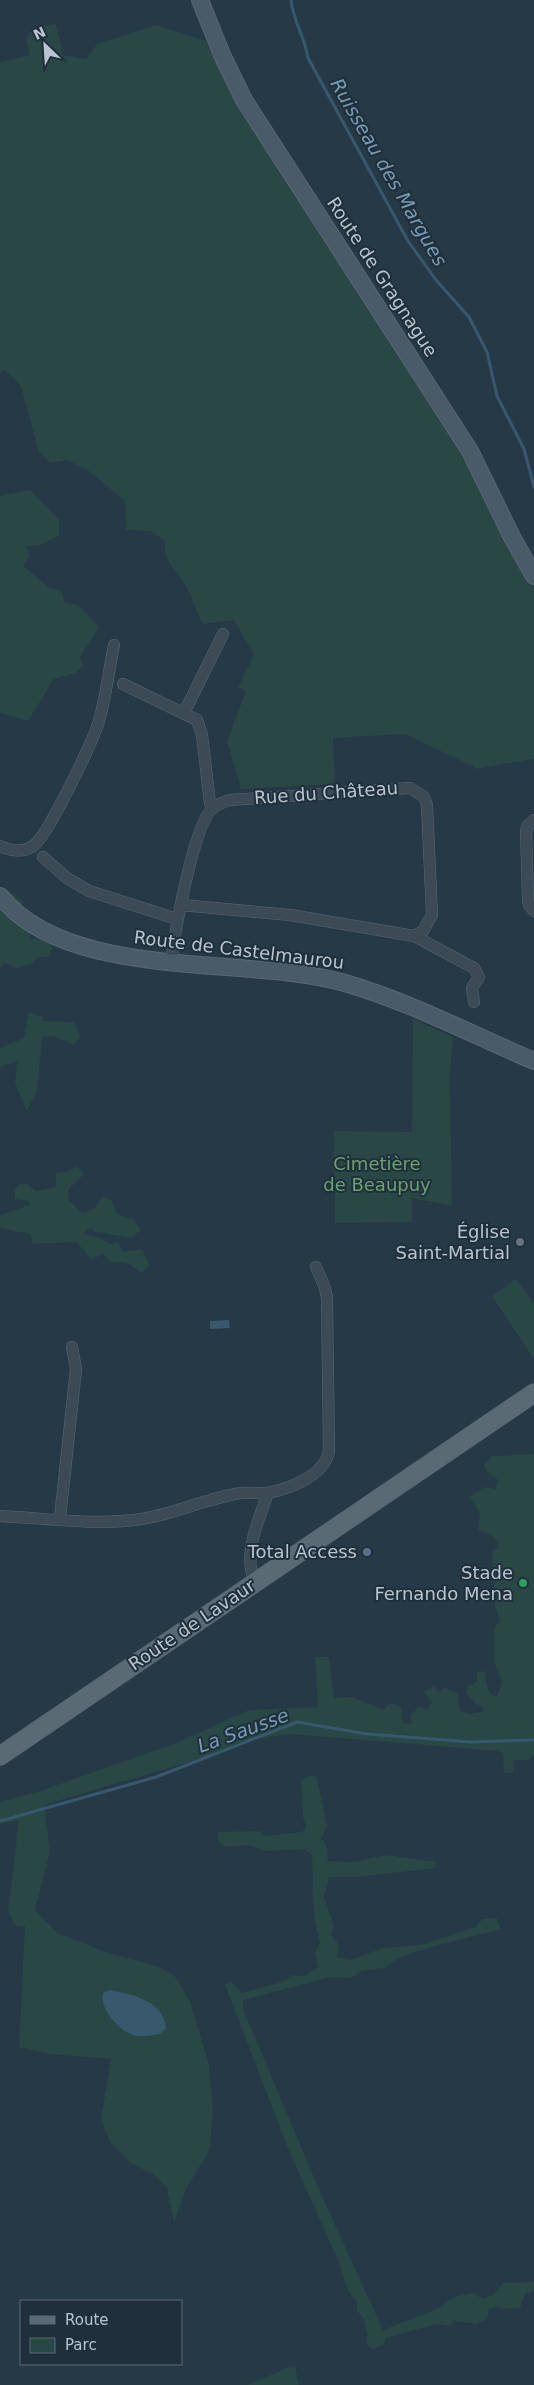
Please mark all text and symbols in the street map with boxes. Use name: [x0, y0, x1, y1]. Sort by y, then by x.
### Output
north arrow: [20, 20, 70, 70]
text: N: [31, 23, 48, 43]
water label: Ruisseau des Margues: [326, 74, 452, 270]
street label: Route de Gragnague: [323, 193, 442, 361]
street label: Rue du Château: [253, 777, 399, 808]
street label: Route de Castelmaurou: [133, 926, 345, 973]
park label: Cimetière de Beaupuy: [323, 1153, 431, 1195]
place label: Église Saint-Martial: [396, 1221, 510, 1263]
marker: Église Saint-Martial: [514, 1236, 526, 1248]
place label: Total Access: [247, 1541, 357, 1562]
marker: Total Access: [361, 1546, 373, 1558]
place label: Stade Fernando Mena: [374, 1562, 513, 1604]
street label: Route de Lavaur: [125, 1574, 259, 1675]
marker: Stade Fernando Mena: [517, 1577, 529, 1589]
water label: La Sausse: [194, 1703, 292, 1757]
legend: [20, 2300, 182, 2365]
text: Route: [65, 2311, 109, 2329]
text: Parc: [65, 2336, 97, 2354]

